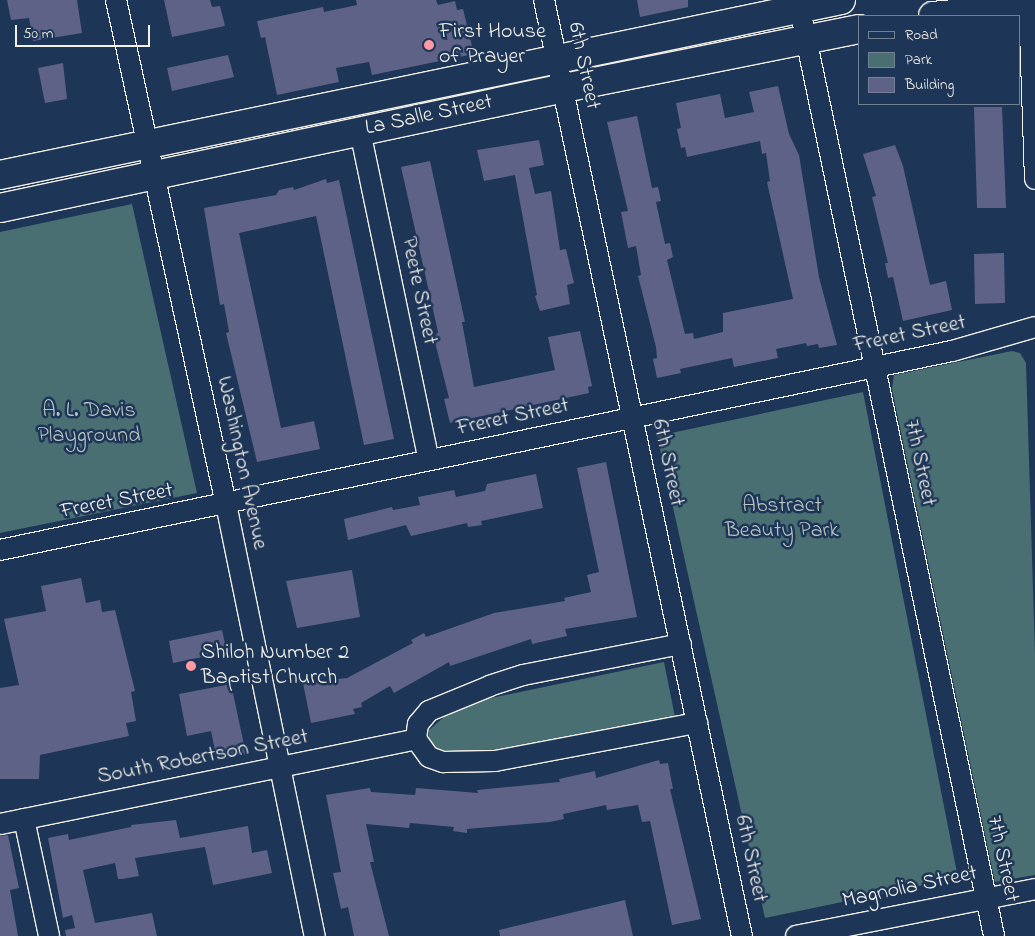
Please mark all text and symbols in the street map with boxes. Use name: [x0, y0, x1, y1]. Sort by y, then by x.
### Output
scale bar: [18, 15, 152, 47]
legend: [858, 15, 1020, 105]
place label: First House of Prayer: [439, 19, 546, 70]
street label: 6th Street: [561, 20, 605, 112]
text: 50 m: [23, 23, 53, 45]
text: Road: [905, 24, 938, 46]
marker: First House of Prayer: [423, 39, 435, 51]
text: Park: [905, 49, 932, 71]
text: Building: [905, 74, 954, 96]
street label: La Salle Street: [363, 90, 495, 142]
street label: Peete Street: [394, 235, 442, 347]
street label: Freret Street: [851, 310, 969, 360]
street label: Washington Avenue: [210, 374, 272, 552]
street label: Freret Street: [454, 393, 572, 443]
park label: A. L. Davis Playground: [37, 398, 141, 450]
street label: 6th Street: [645, 417, 689, 509]
street label: 7th Street: [897, 417, 941, 509]
street label: Freret Street: [58, 478, 176, 526]
park label: Abstract Beauty Park: [725, 493, 839, 544]
place label: Shiloh Number 2 Baptist Church: [201, 640, 349, 691]
marker: Shiloh Number 2 Baptist Church: [185, 660, 197, 672]
street label: South Robertson Street: [95, 725, 311, 791]
street label: 6th Street: [728, 813, 772, 905]
street label: 7th Street: [980, 813, 1024, 905]
street label: Magnolia Street: [840, 861, 980, 915]

